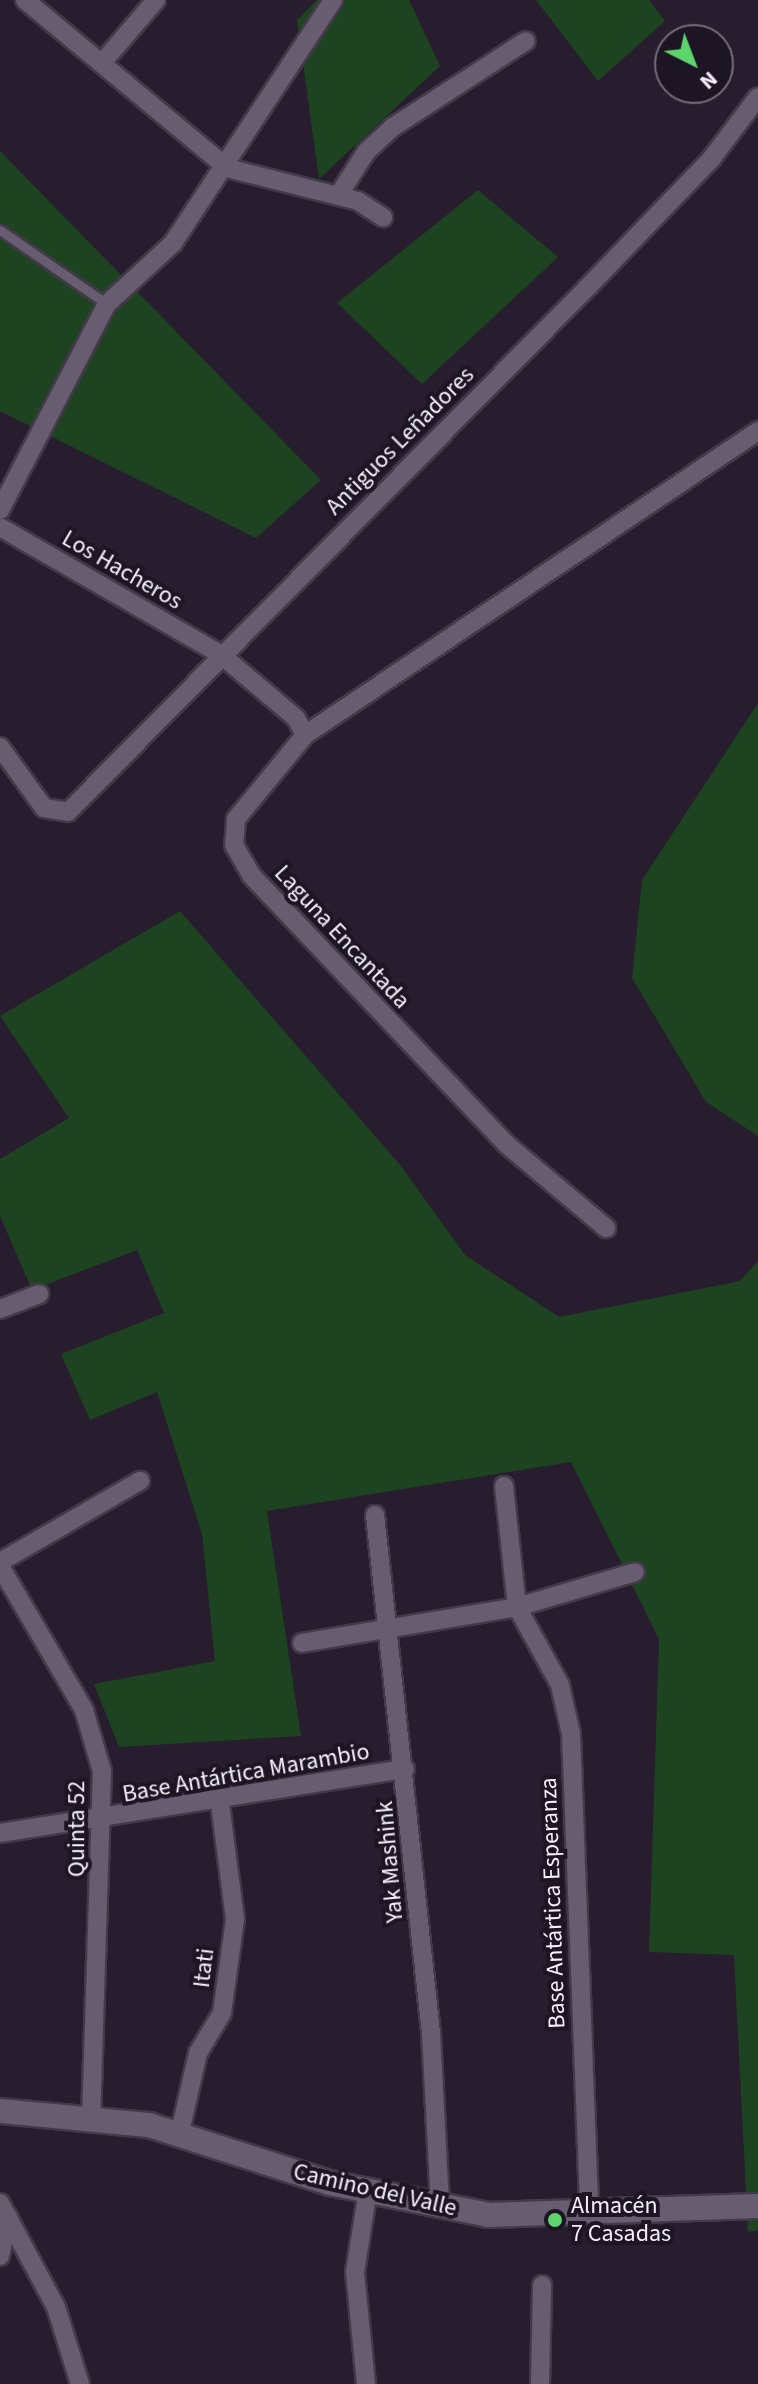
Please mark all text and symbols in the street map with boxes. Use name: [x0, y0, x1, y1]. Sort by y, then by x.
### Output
north arrow: [654, 24, 734, 104]
text: N: [693, 64, 725, 97]
street label: Antiguos Leñadores: [320, 361, 480, 521]
street label: Los Hacheros: [57, 524, 187, 616]
street label: Laguna Encantada: [268, 859, 416, 1015]
street label: Base Antártica Marambio: [120, 1737, 372, 1809]
street label: Base Antártica Esperanza: [534, 1777, 572, 2029]
street label: Quinta 52: [63, 1781, 91, 1877]
street label: Yak Mashink: [370, 1800, 410, 1924]
street label: Itati: [187, 1947, 221, 1989]
street label: Camino del Valle: [291, 2157, 459, 2223]
place label: Almacén 7 Casadas: [571, 2192, 671, 2248]
marker: Almacén 7 Casadas: [546, 2211, 564, 2229]

